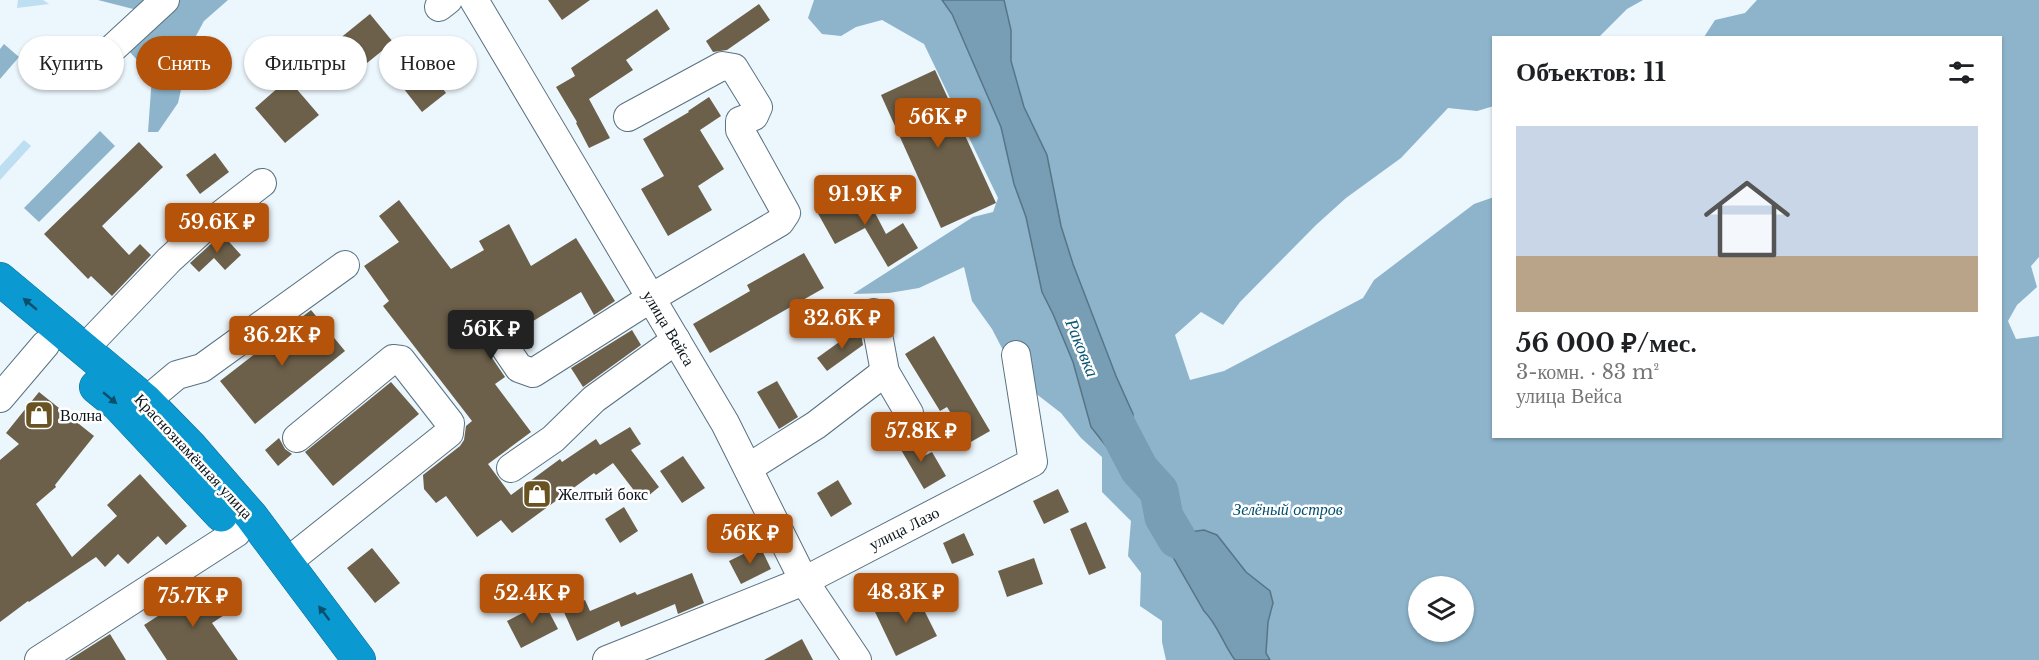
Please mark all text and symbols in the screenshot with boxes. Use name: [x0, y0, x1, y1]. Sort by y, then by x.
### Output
chip: Купить: [18, 36, 124, 90]
chip: Снять: [136, 36, 232, 90]
chip: Фильтры: [244, 36, 367, 90]
chip: Новое: [379, 36, 477, 90]
text: Объектов: 11: [1516, 56, 1666, 88]
icon: filters: [1945, 56, 1978, 89]
pin: 56K ₽: [896, 98, 980, 149]
text: 56K ₽: [909, 105, 967, 129]
icon: home: [1693, 165, 1801, 273]
pin: 91.9K ₽: [810, 175, 920, 226]
text: 91.9K ₽: [828, 182, 902, 206]
pin: 59.6K ₽: [162, 203, 272, 254]
text: 59.6K ₽: [179, 210, 255, 234]
street label: улица Вейса: [639, 286, 699, 370]
one-way arrow: [22, 298, 37, 310]
pin: 32.6K ₽: [787, 299, 897, 350]
text: 32.6K ₽: [803, 306, 881, 330]
pin: 56K ₽: [449, 310, 533, 361]
water label: Раковка: [1060, 315, 1104, 380]
pin: 36.2K ₽: [227, 316, 337, 367]
text: 56K ₽: [462, 317, 520, 341]
text: 36.2K ₽: [243, 323, 321, 347]
text: 56 000 ₽/мес.: [1516, 327, 1697, 359]
text: 3-комн. · 83 m²: [1516, 360, 1659, 384]
text: улица Вейса: [1516, 384, 1622, 408]
street label: Краснознамённая улица: [131, 389, 257, 523]
one-way arrow: [102, 391, 117, 404]
shop icon: Волна: [23, 399, 55, 431]
place label: Волна: [60, 405, 102, 425]
pin: 57.8K ₽: [866, 412, 976, 463]
text: 57.8K ₽: [885, 419, 957, 443]
shop icon: Желтый бокс: [521, 478, 553, 510]
place label: Желтый бокс: [558, 484, 648, 504]
park label: Зелёный остров: [1233, 499, 1343, 519]
street label: улица Лазо: [865, 502, 943, 554]
pin: 56K ₽: [708, 514, 792, 565]
text: 56K ₽: [721, 521, 779, 545]
pin: 48.3K ₽: [851, 573, 961, 624]
pin: 52.4K ₽: [477, 574, 587, 625]
map controls: [1408, 576, 1474, 642]
button: layers: [1408, 576, 1474, 642]
pin: 75.7K ₽: [138, 577, 248, 628]
text: 48.3K ₽: [868, 580, 944, 604]
text: 52.4K ₽: [494, 581, 570, 605]
text: 75.7K ₽: [158, 584, 228, 608]
one-way arrow: [319, 606, 331, 621]

